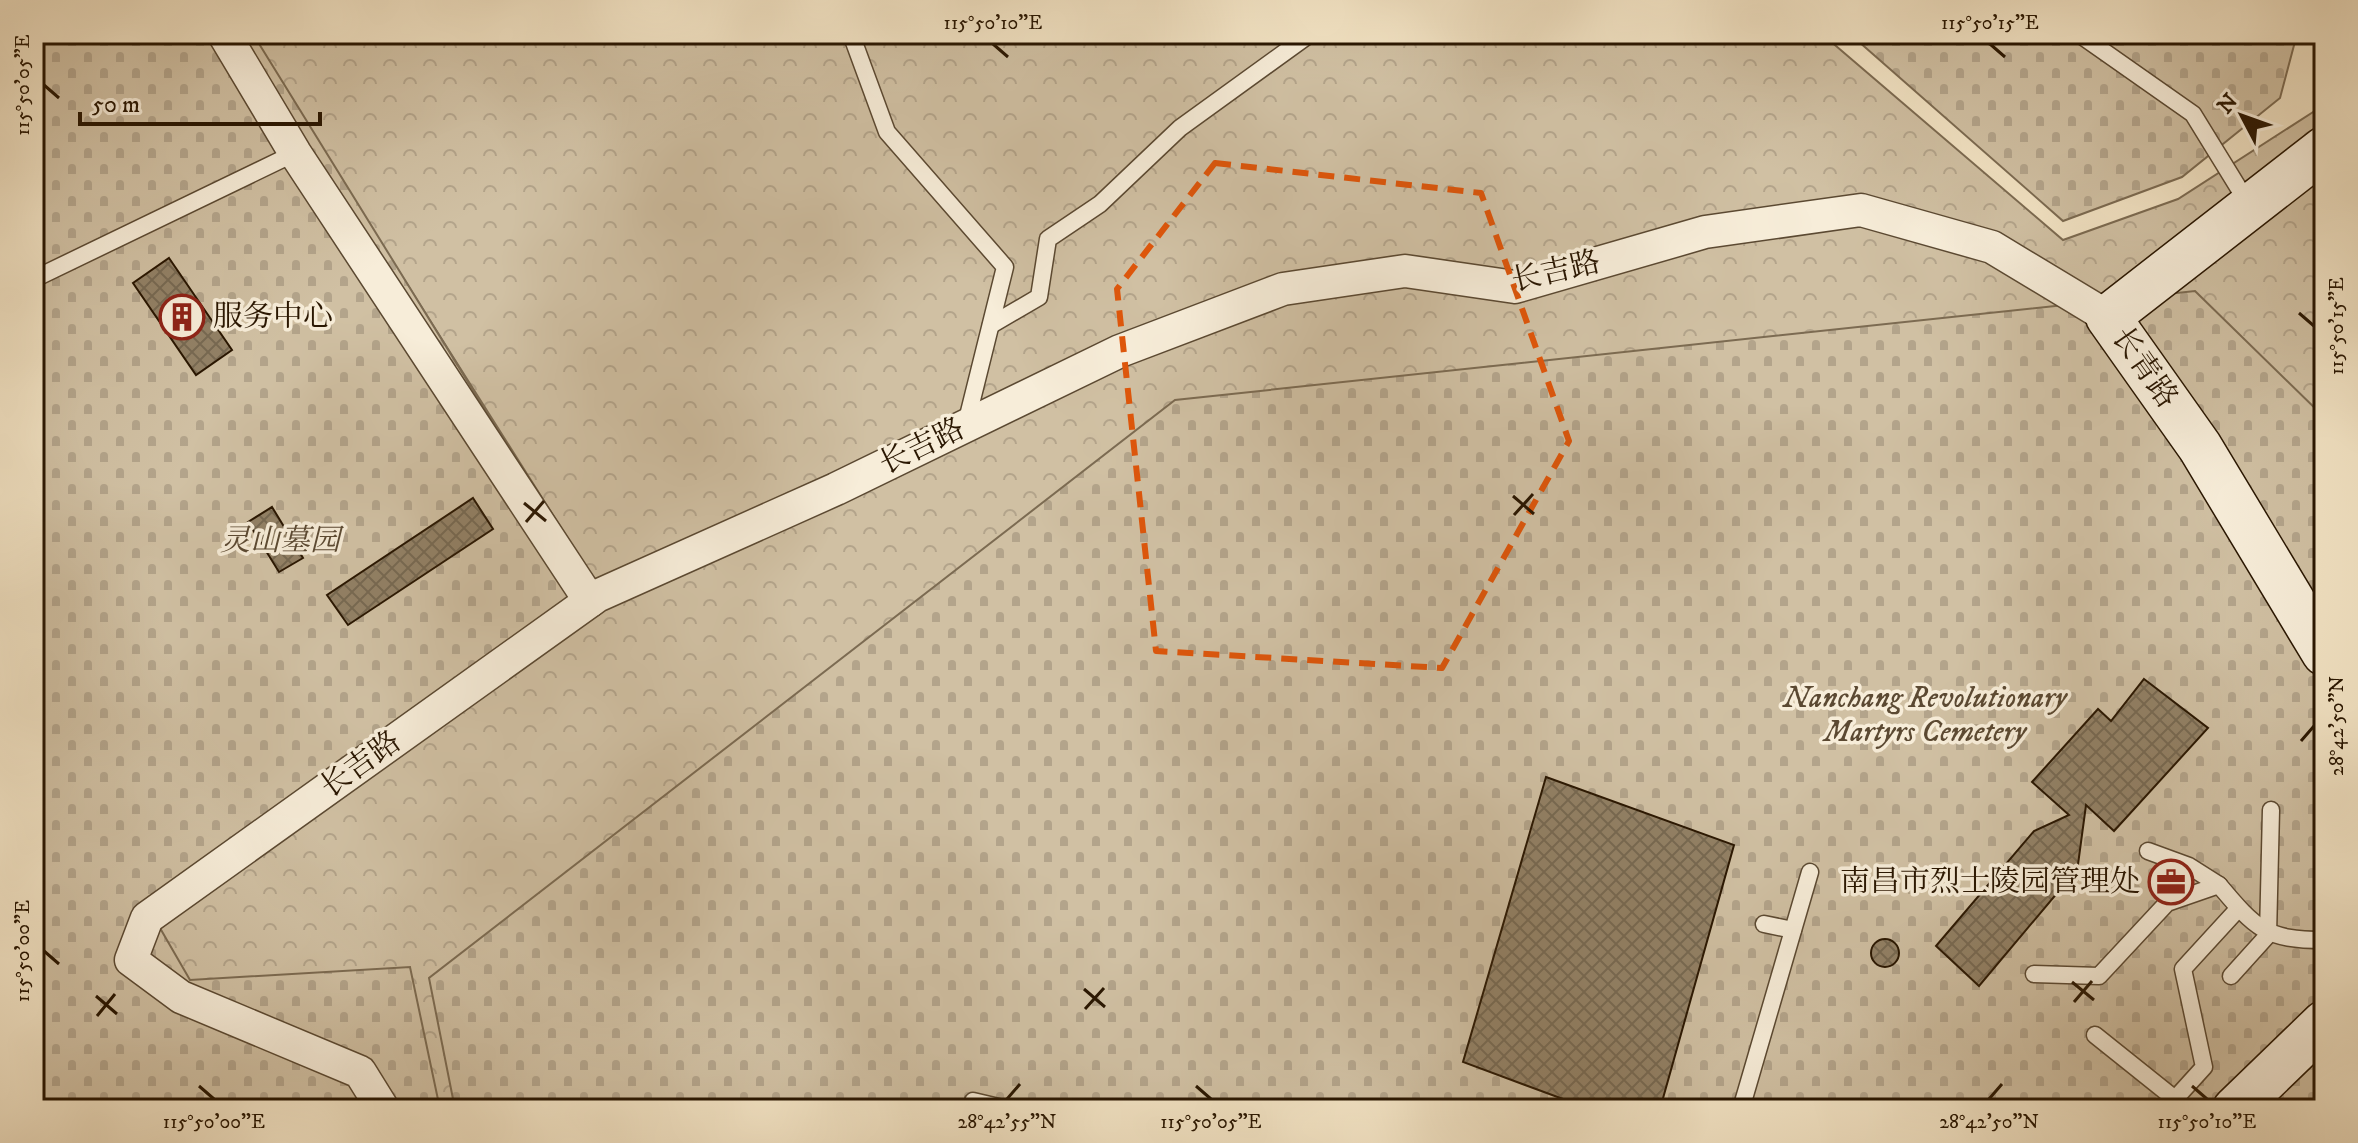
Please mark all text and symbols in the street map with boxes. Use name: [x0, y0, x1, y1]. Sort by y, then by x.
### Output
text: 115°50'10"E: [944, 11, 1042, 36]
text: 115°50'15"E: [1941, 11, 2039, 36]
text: 115°50'05"E: [11, 34, 36, 136]
scale bar: [80, 76, 320, 126]
north arrow: [2202, 76, 2282, 156]
text: N: [2212, 88, 2244, 120]
text: 50 m: [92, 90, 140, 120]
street label: 长吉路: [1508, 244, 1604, 300]
text: 115°50'15"E: [2325, 277, 2350, 375]
building icon: 服务中心: [158, 293, 206, 341]
place label: 服务中心: [213, 299, 333, 336]
street label: 长青路: [2103, 321, 2185, 415]
street label: 长吉路: [873, 411, 971, 483]
park label: 灵山墓园: [220, 523, 344, 560]
text: 28°42'50"N: [2325, 676, 2350, 776]
park label: Nanchang Revolutionary Martyrs Cemetery: [1781, 680, 2069, 751]
street label: 长吉路: [314, 724, 408, 806]
office icon: 南昌市烈士陵园管理处: [2147, 858, 2195, 906]
place label: 南昌市烈士陵园管理处: [1840, 864, 2140, 901]
text: 115°50'00"E: [11, 900, 36, 1002]
text: 115°50'00"E: [163, 1110, 265, 1135]
text: 28°42'55"N: [958, 1110, 1056, 1135]
text: 115°50'05"E: [1160, 1110, 1262, 1135]
text: 28°42'50"N: [1939, 1110, 2039, 1135]
text: 115°50'10"E: [2158, 1110, 2256, 1135]

